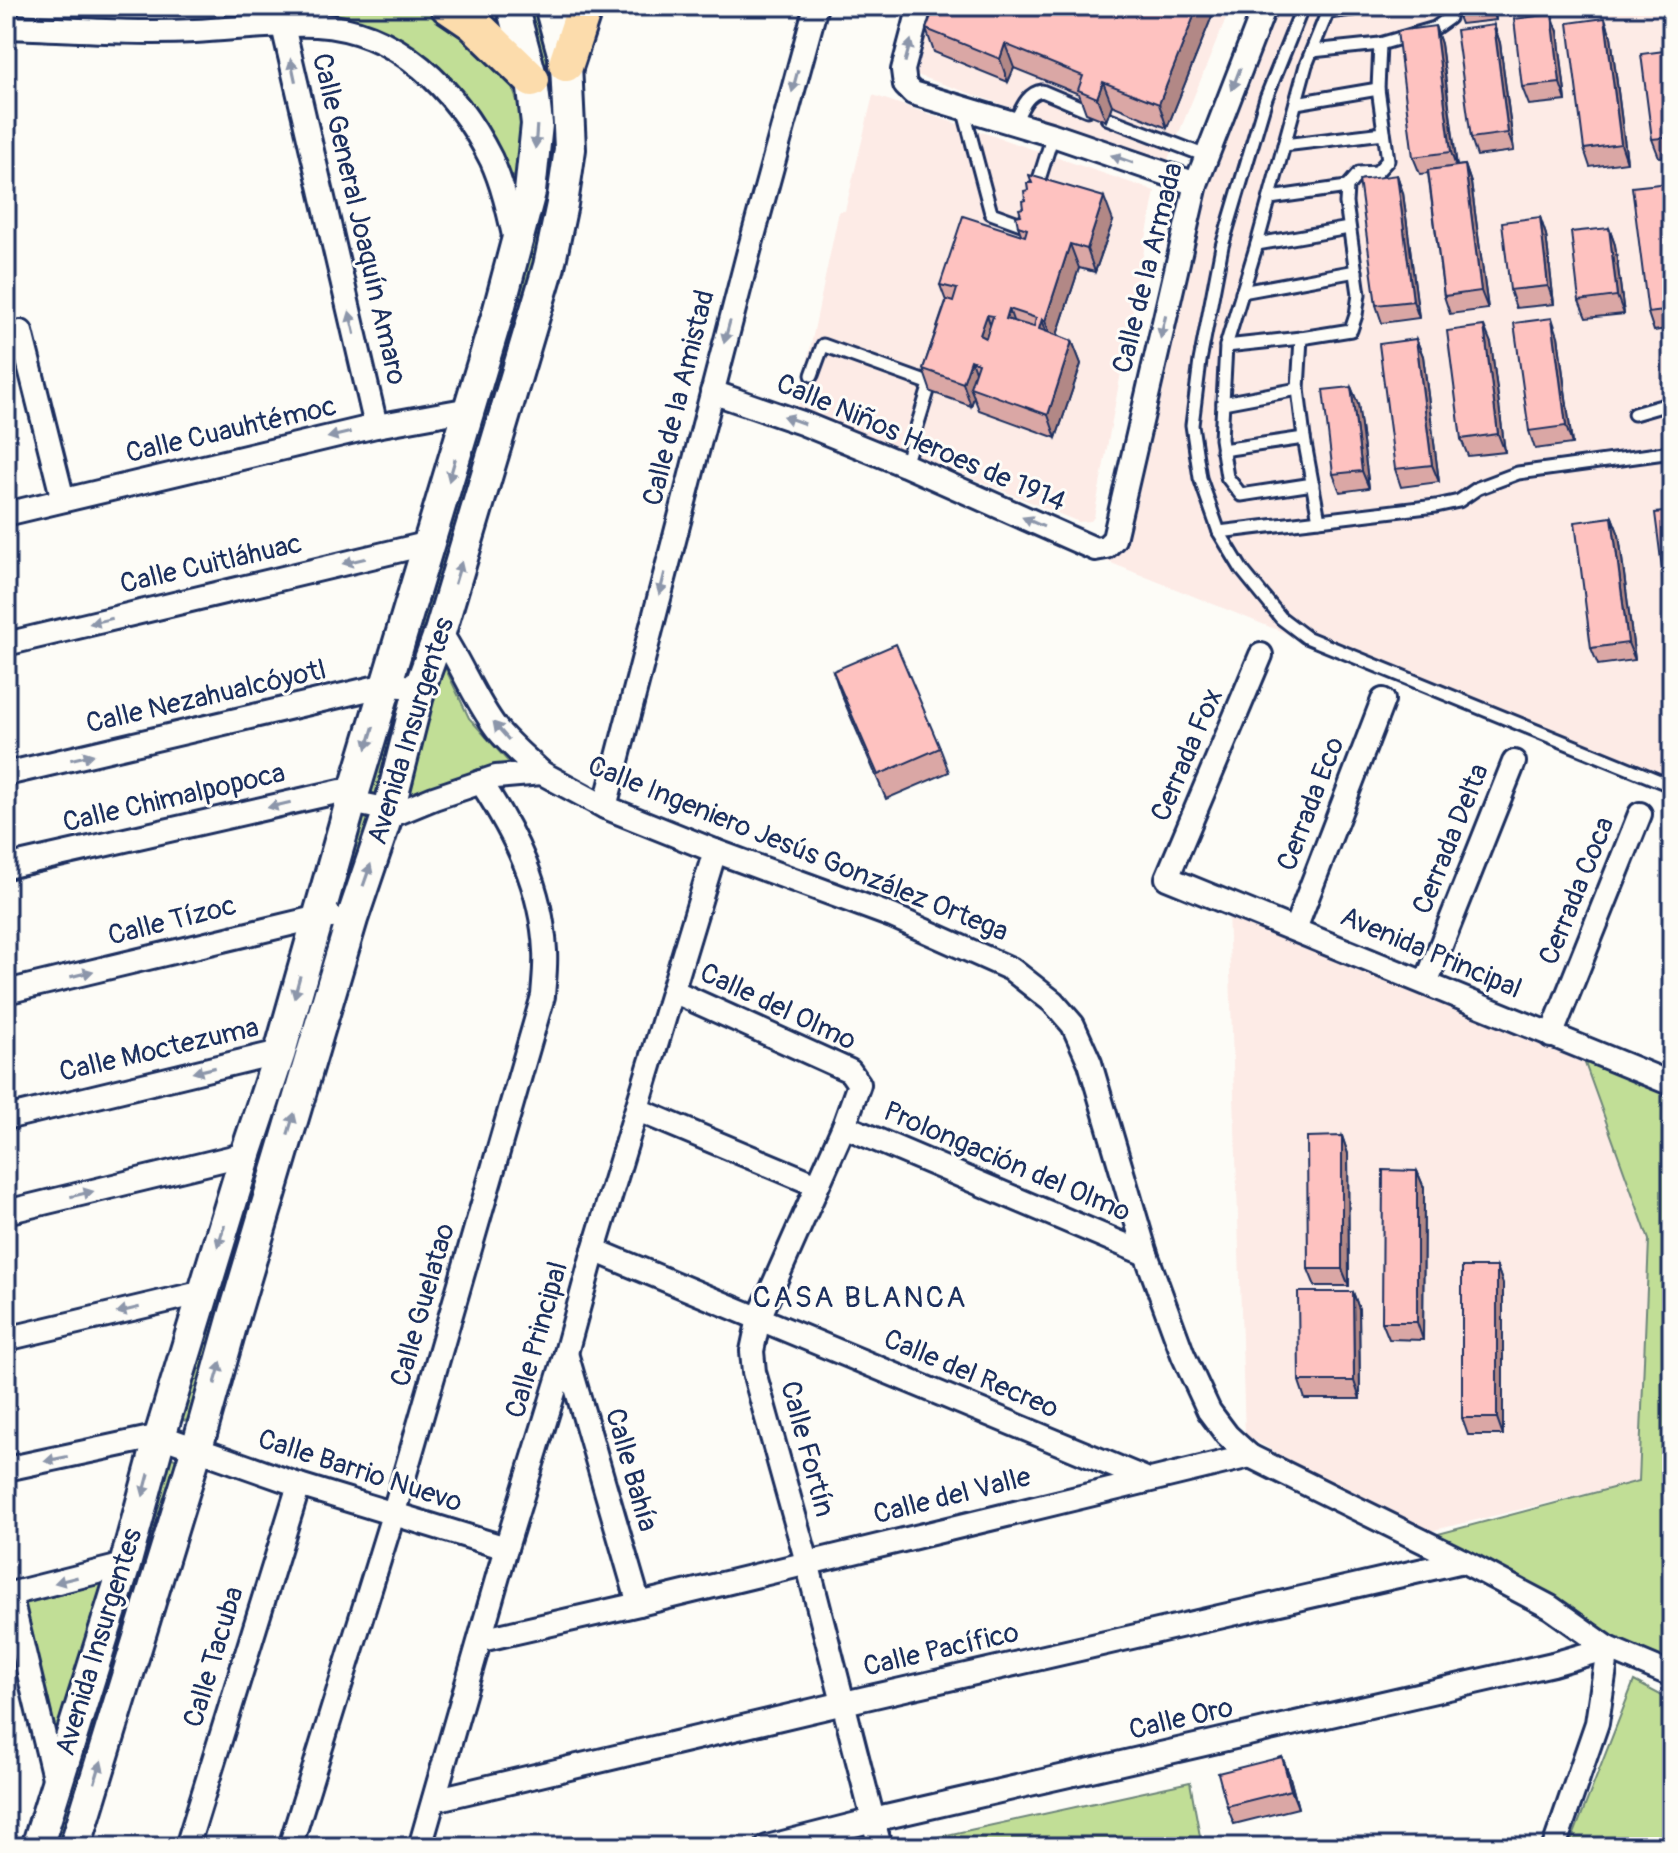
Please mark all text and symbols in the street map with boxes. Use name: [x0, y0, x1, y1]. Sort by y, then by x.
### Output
one-way arrow: [902, 38, 915, 62]
street label: Calle General Joaquín Amaro: [304, 50, 414, 388]
one-way arrow: [286, 57, 299, 82]
one-way arrow: [1230, 67, 1243, 91]
one-way arrow: [788, 70, 801, 94]
one-way arrow: [530, 125, 543, 150]
one-way arrow: [1110, 152, 1134, 164]
street label: Calle de la Armada: [1105, 159, 1191, 377]
street label: Calle de la Amistad: [635, 286, 723, 510]
one-way arrow: [345, 310, 357, 335]
one-way arrow: [1156, 315, 1169, 340]
one-way arrow: [721, 320, 733, 345]
street label: Calle Niños Heroes de 1914: [771, 366, 1071, 520]
street label: Calle Cuauhtémoc: [122, 389, 340, 471]
one-way arrow: [782, 414, 806, 426]
one-way arrow: [326, 429, 351, 442]
one-way arrow: [445, 458, 458, 482]
one-way arrow: [1022, 515, 1045, 528]
street label: Calle Cuitláhuac: [117, 526, 305, 602]
one-way arrow: [342, 555, 367, 568]
one-way arrow: [452, 560, 465, 584]
one-way arrow: [656, 572, 668, 597]
street label: Avenida Insurgentes: [360, 613, 462, 849]
one-way arrow: [89, 615, 114, 628]
street label: Calle Nezahualcóyotl: [83, 652, 329, 742]
street label: Cerrada Fox: [1143, 683, 1231, 827]
one-way arrow: [493, 721, 510, 741]
one-way arrow: [363, 726, 376, 750]
street label: Cerrada Eco: [1269, 732, 1353, 876]
street label: Calle Ingeniero Jesús González Ortega: [583, 748, 1013, 950]
one-way arrow: [70, 750, 95, 762]
street label: Calle Chimalpopoca: [59, 755, 289, 841]
street label: Cerrada Delta: [1405, 759, 1497, 919]
one-way arrow: [266, 799, 291, 812]
street label: Cerrada Coca: [1531, 812, 1623, 970]
one-way arrow: [361, 863, 374, 887]
street label: Calle Tízoc: [104, 888, 240, 954]
street label: Avenida Principal: [1335, 899, 1527, 1007]
street label: Calle del Olmo: [694, 956, 862, 1058]
one-way arrow: [69, 967, 94, 979]
one-way arrow: [291, 975, 303, 1000]
street label: Calle Moctezuma: [56, 1010, 262, 1090]
one-way arrow: [192, 1065, 217, 1077]
street label: Prolongación del Olmo: [878, 1094, 1136, 1230]
one-way arrow: [285, 1111, 298, 1135]
one-way arrow: [69, 1187, 94, 1199]
street label: Calle Guelatao: [383, 1219, 463, 1391]
one-way arrow: [215, 1224, 227, 1248]
street label: Calle Principal: [498, 1258, 576, 1422]
district label: CASA BLANCA: [752, 1279, 968, 1316]
one-way arrow: [116, 1304, 141, 1317]
street label: Calle del Recreo: [878, 1321, 1064, 1427]
one-way arrow: [212, 1360, 224, 1385]
street label: Calle Fortín: [772, 1377, 842, 1521]
street label: Calle Bahía: [597, 1404, 665, 1536]
street label: Calle Barrio Nuevo: [253, 1421, 467, 1521]
one-way arrow: [43, 1453, 68, 1466]
street label: Calle del Valle: [870, 1460, 1035, 1532]
one-way arrow: [139, 1472, 151, 1497]
street label: Avenida Insurgentes: [48, 1524, 150, 1760]
one-way arrow: [53, 1575, 78, 1587]
street label: Calle Tacuba: [176, 1582, 252, 1732]
street label: Calle Pacífico: [860, 1615, 1022, 1685]
street label: Calle Oro: [1126, 1690, 1236, 1748]
one-way arrow: [92, 1760, 105, 1784]

